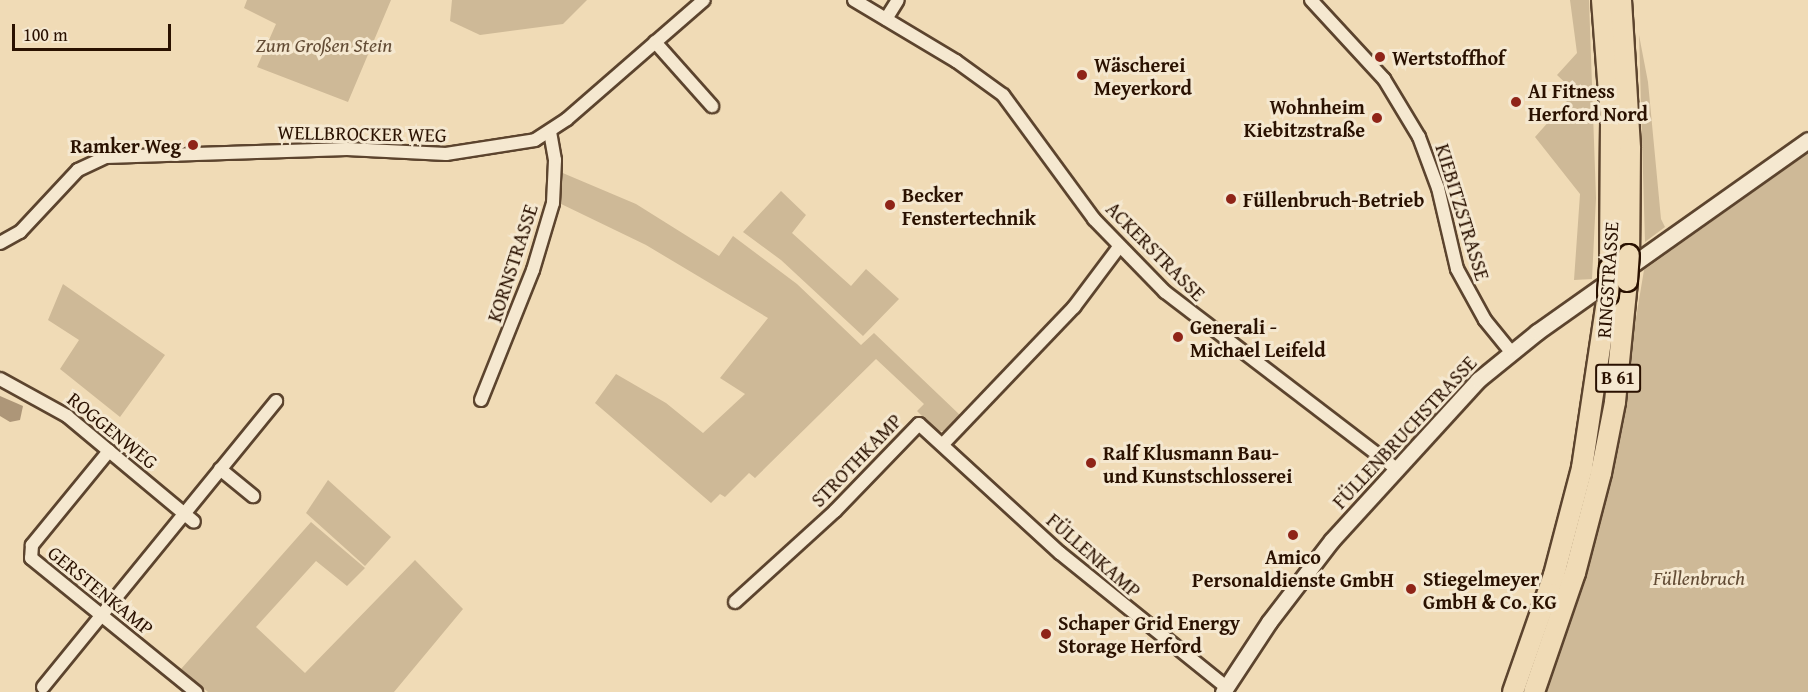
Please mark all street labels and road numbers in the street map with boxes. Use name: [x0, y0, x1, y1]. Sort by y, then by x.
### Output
street label: WELLBROCKER WEG: [277, 120, 447, 146]
street label: KIEBITZSTRASSE: [1431, 141, 1495, 283]
street label: ACKERSTRASSE: [1101, 196, 1211, 306]
street label: KORNSTRASSE: [482, 201, 542, 325]
street label: RINGSTRASSE: [1591, 221, 1623, 339]
street label: FÜLLENBRUCHSTRASSE: [1327, 351, 1481, 513]
road number: B 61: [1594, 363, 1642, 393]
street label: ROGGENWEG: [63, 386, 163, 474]
street label: STROTHKAMP: [806, 408, 906, 512]
street label: FÜLLENKAMP: [1042, 508, 1146, 602]
street label: GERSTENKAMP: [43, 540, 159, 640]

